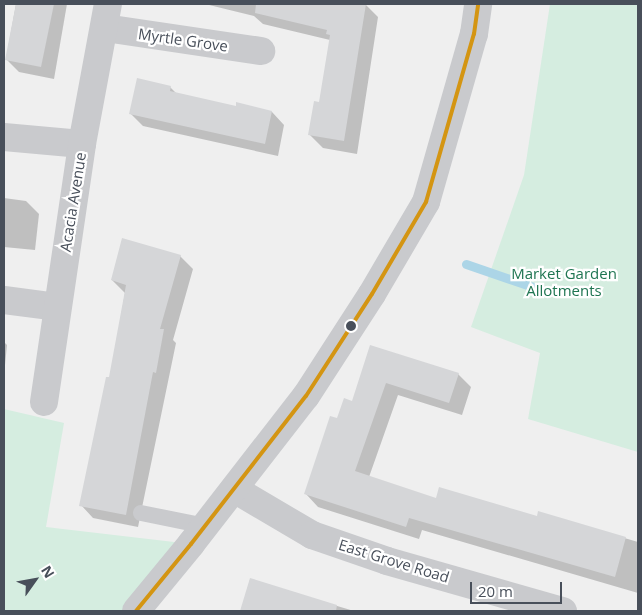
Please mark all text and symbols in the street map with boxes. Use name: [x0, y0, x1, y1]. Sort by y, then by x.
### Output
street label: Myrtle Grove: [137, 25, 229, 55]
street label: Acacia Avenue: [56, 151, 90, 253]
park label: Market Garden Allotments: [511, 264, 617, 299]
unlabelled marker: [346, 321, 356, 331]
street label: East Grove Road: [337, 536, 451, 586]
north arrow: [10, 555, 60, 605]
text: N: [37, 562, 59, 582]
scale bar: [472, 572, 564, 604]
text: 20 m: [478, 581, 513, 601]

